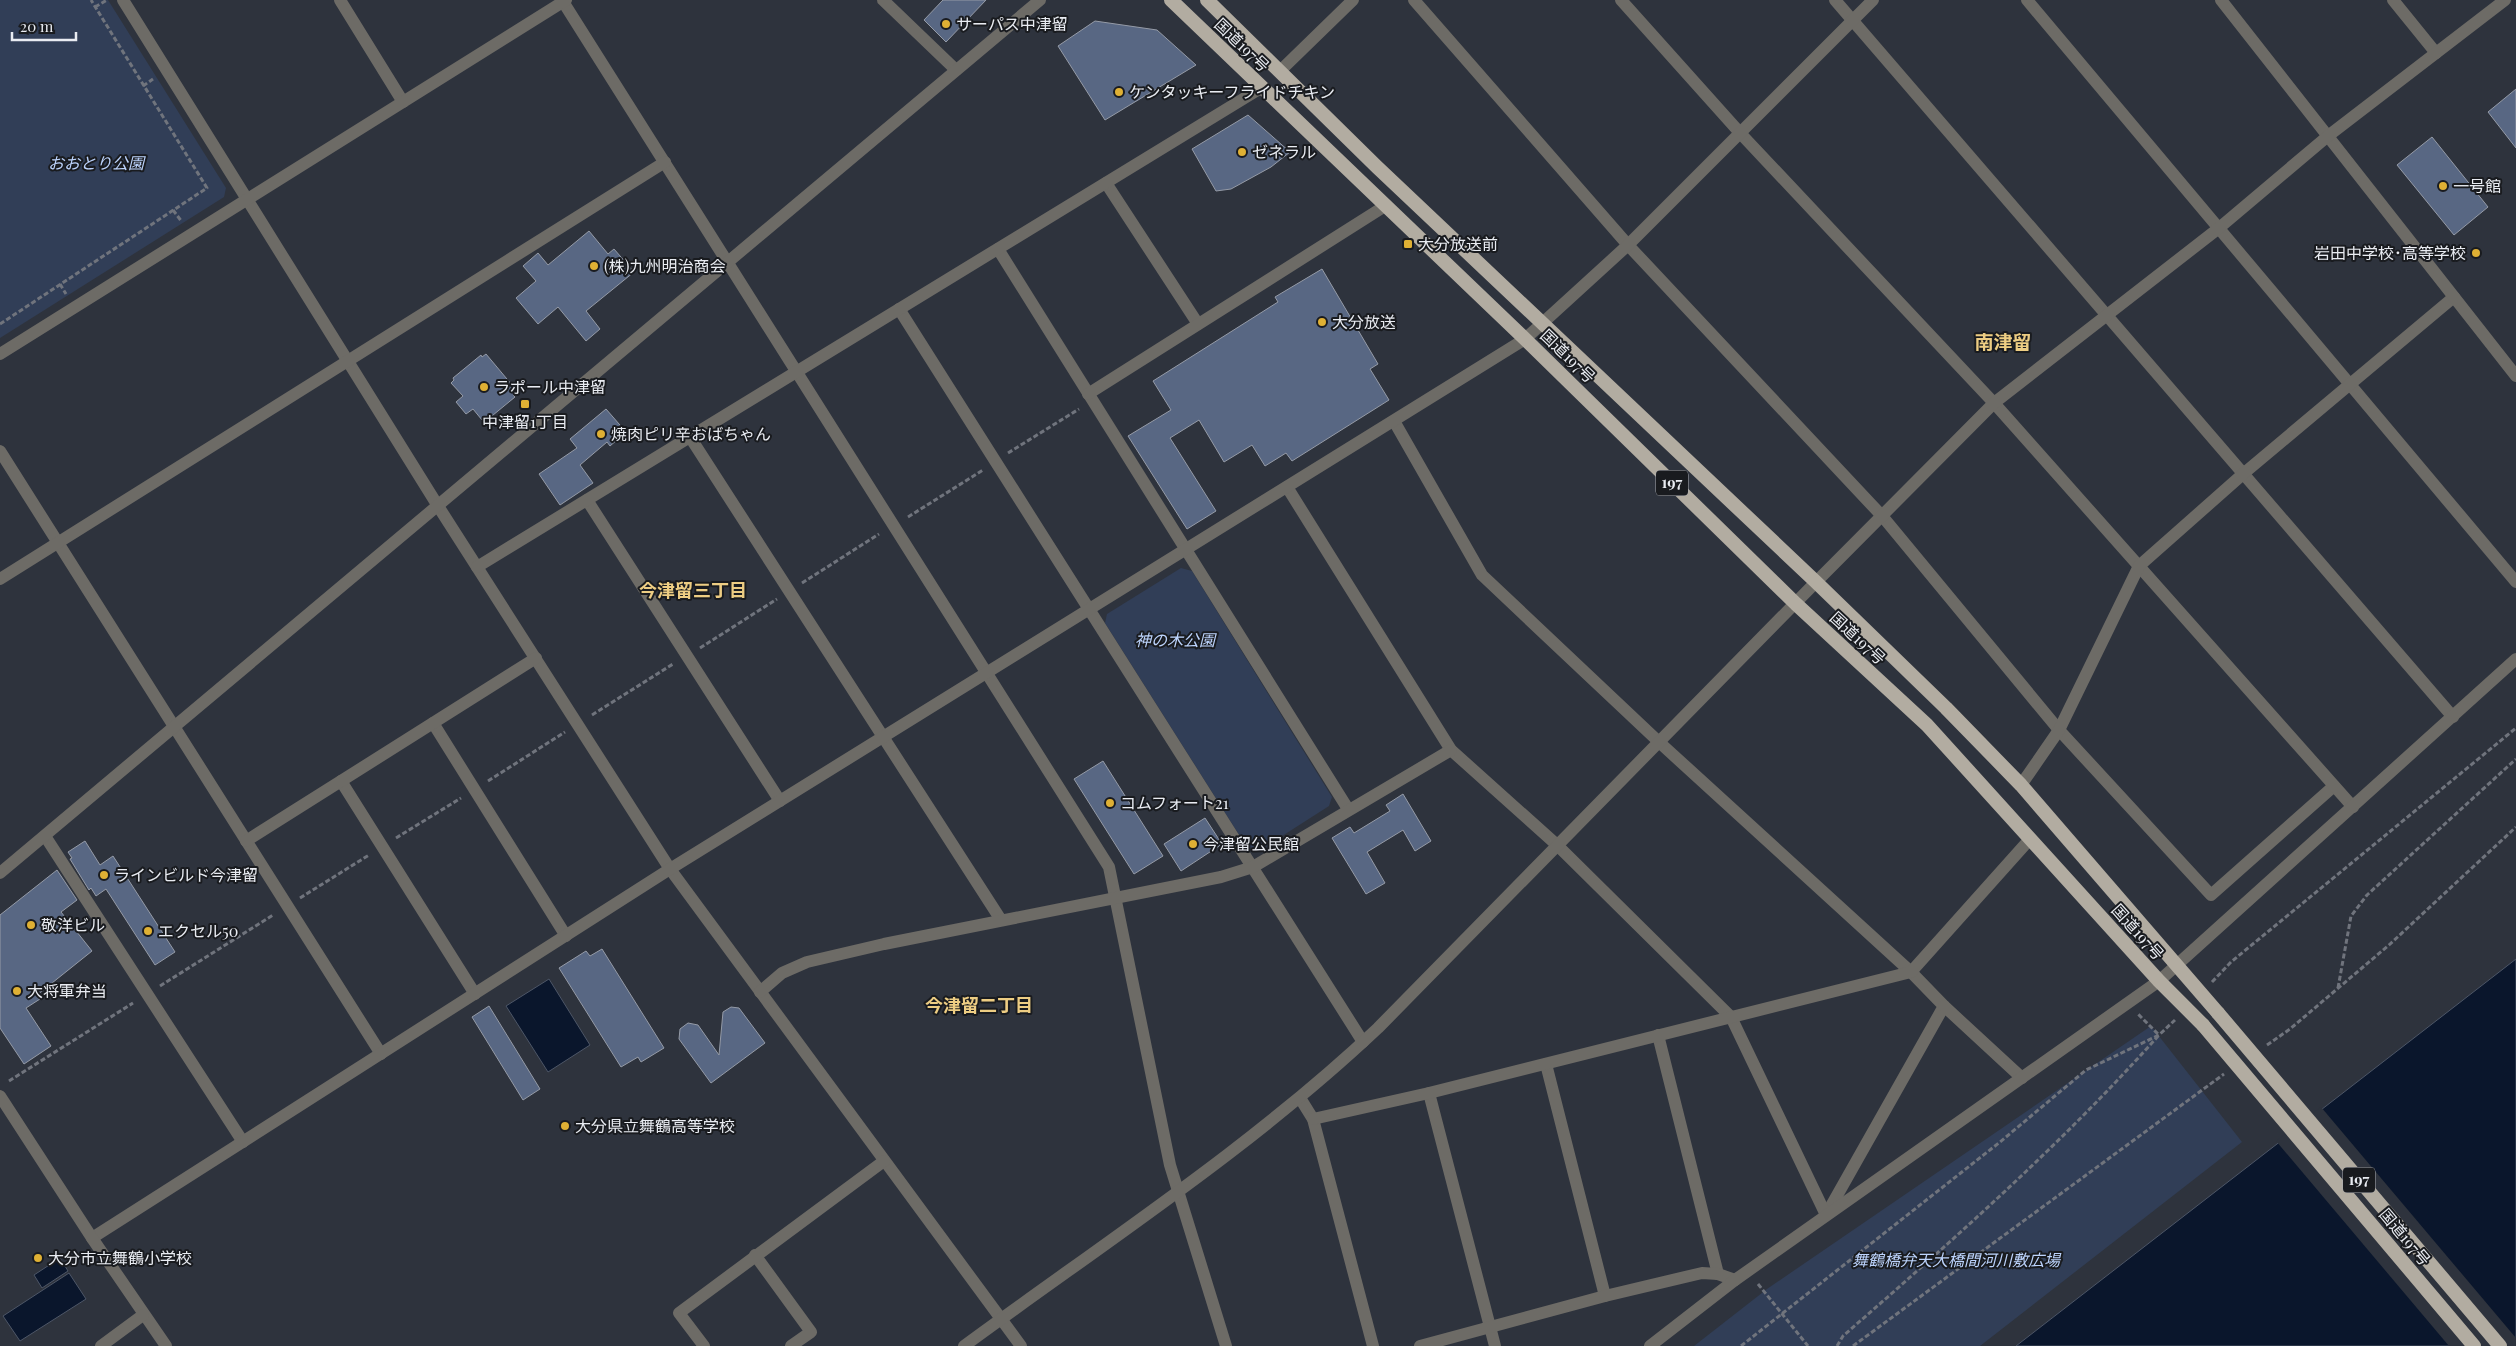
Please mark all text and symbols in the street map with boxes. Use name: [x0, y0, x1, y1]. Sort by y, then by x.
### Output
scale bar: [12, 10, 76, 42]
place label: サーパス中津留: [956, 13, 1068, 34]
street label: 国道197号: [1210, 13, 1274, 76]
text: 20 m: [20, 16, 54, 36]
marker: サーパス中津留: [940, 18, 952, 30]
place label: ケンタッキーフライドチキン: [1129, 81, 1335, 102]
marker: ケンタッキーフライドチキン: [1113, 86, 1125, 98]
place label: ゼネラル: [1252, 141, 1316, 162]
marker: ゼネラル: [1236, 146, 1248, 158]
park label: おおとり公園: [48, 152, 146, 173]
place label: 一号館: [2453, 175, 2501, 196]
marker: 一号館: [2437, 180, 2449, 192]
place label: 大分放送前: [1418, 233, 1498, 254]
marker: 大分放送前: [1402, 238, 1414, 250]
place label: 岩田中学校･高等学校: [2314, 242, 2466, 263]
marker: 岩田中学校･高等学校: [2470, 247, 2482, 259]
place label: (株)九州明治商会: [604, 255, 725, 276]
marker: (株)九州明治商会: [588, 260, 600, 272]
place label: 大分放送: [1332, 311, 1396, 332]
marker: 大分放送: [1316, 316, 1328, 328]
street label: 国道197号: [1536, 324, 1600, 387]
district label: 南津留: [1974, 328, 2032, 354]
place label: ラポール中津留: [494, 376, 606, 397]
marker: ラポール中津留: [478, 381, 490, 393]
marker: 中津留1丁目: [519, 398, 531, 410]
place label: 中津留1丁目: [482, 411, 568, 432]
place label: 焼肉ピリ辛おばちゃん: [611, 423, 771, 444]
marker: 焼肉ピリ辛おばちゃん: [595, 428, 607, 440]
road number: 197: [1656, 470, 1688, 496]
district label: 今津留三丁目: [639, 578, 747, 602]
street label: 国道197号: [1826, 607, 1891, 669]
park label: 神の木公園: [1135, 629, 1217, 650]
place label: コムフォート21: [1120, 792, 1229, 813]
marker: コムフォート21: [1104, 797, 1116, 809]
place label: 今津留公民館: [1203, 833, 1299, 854]
marker: 今津留公民館: [1187, 838, 1199, 850]
place label: ラインビルド今津留: [114, 864, 258, 885]
marker: ラインビルド今津留: [98, 869, 110, 881]
street label: 国道197号: [2108, 899, 2169, 964]
place label: 敬洋ビル: [41, 914, 105, 935]
marker: 敬洋ビル: [25, 919, 37, 931]
place label: エクセル50: [158, 920, 238, 941]
marker: エクセル50: [142, 925, 154, 937]
place label: 大将軍弁当: [27, 980, 107, 1001]
marker: 大将軍弁当: [11, 985, 23, 997]
district label: 今津留二丁目: [925, 993, 1033, 1017]
place label: 大分県立舞鶴高等学校: [575, 1115, 735, 1136]
marker: 大分県立舞鶴高等学校: [559, 1120, 571, 1132]
road number: 197: [2343, 1168, 2375, 1192]
street label: 国道197号: [2375, 1204, 2435, 1270]
place label: 大分市立舞鶴小学校: [48, 1247, 192, 1268]
park label: 舞鶴橋弁天大橋間河川敷広場: [1852, 1249, 2062, 1270]
marker: 大分市立舞鶴小学校: [32, 1252, 44, 1264]

